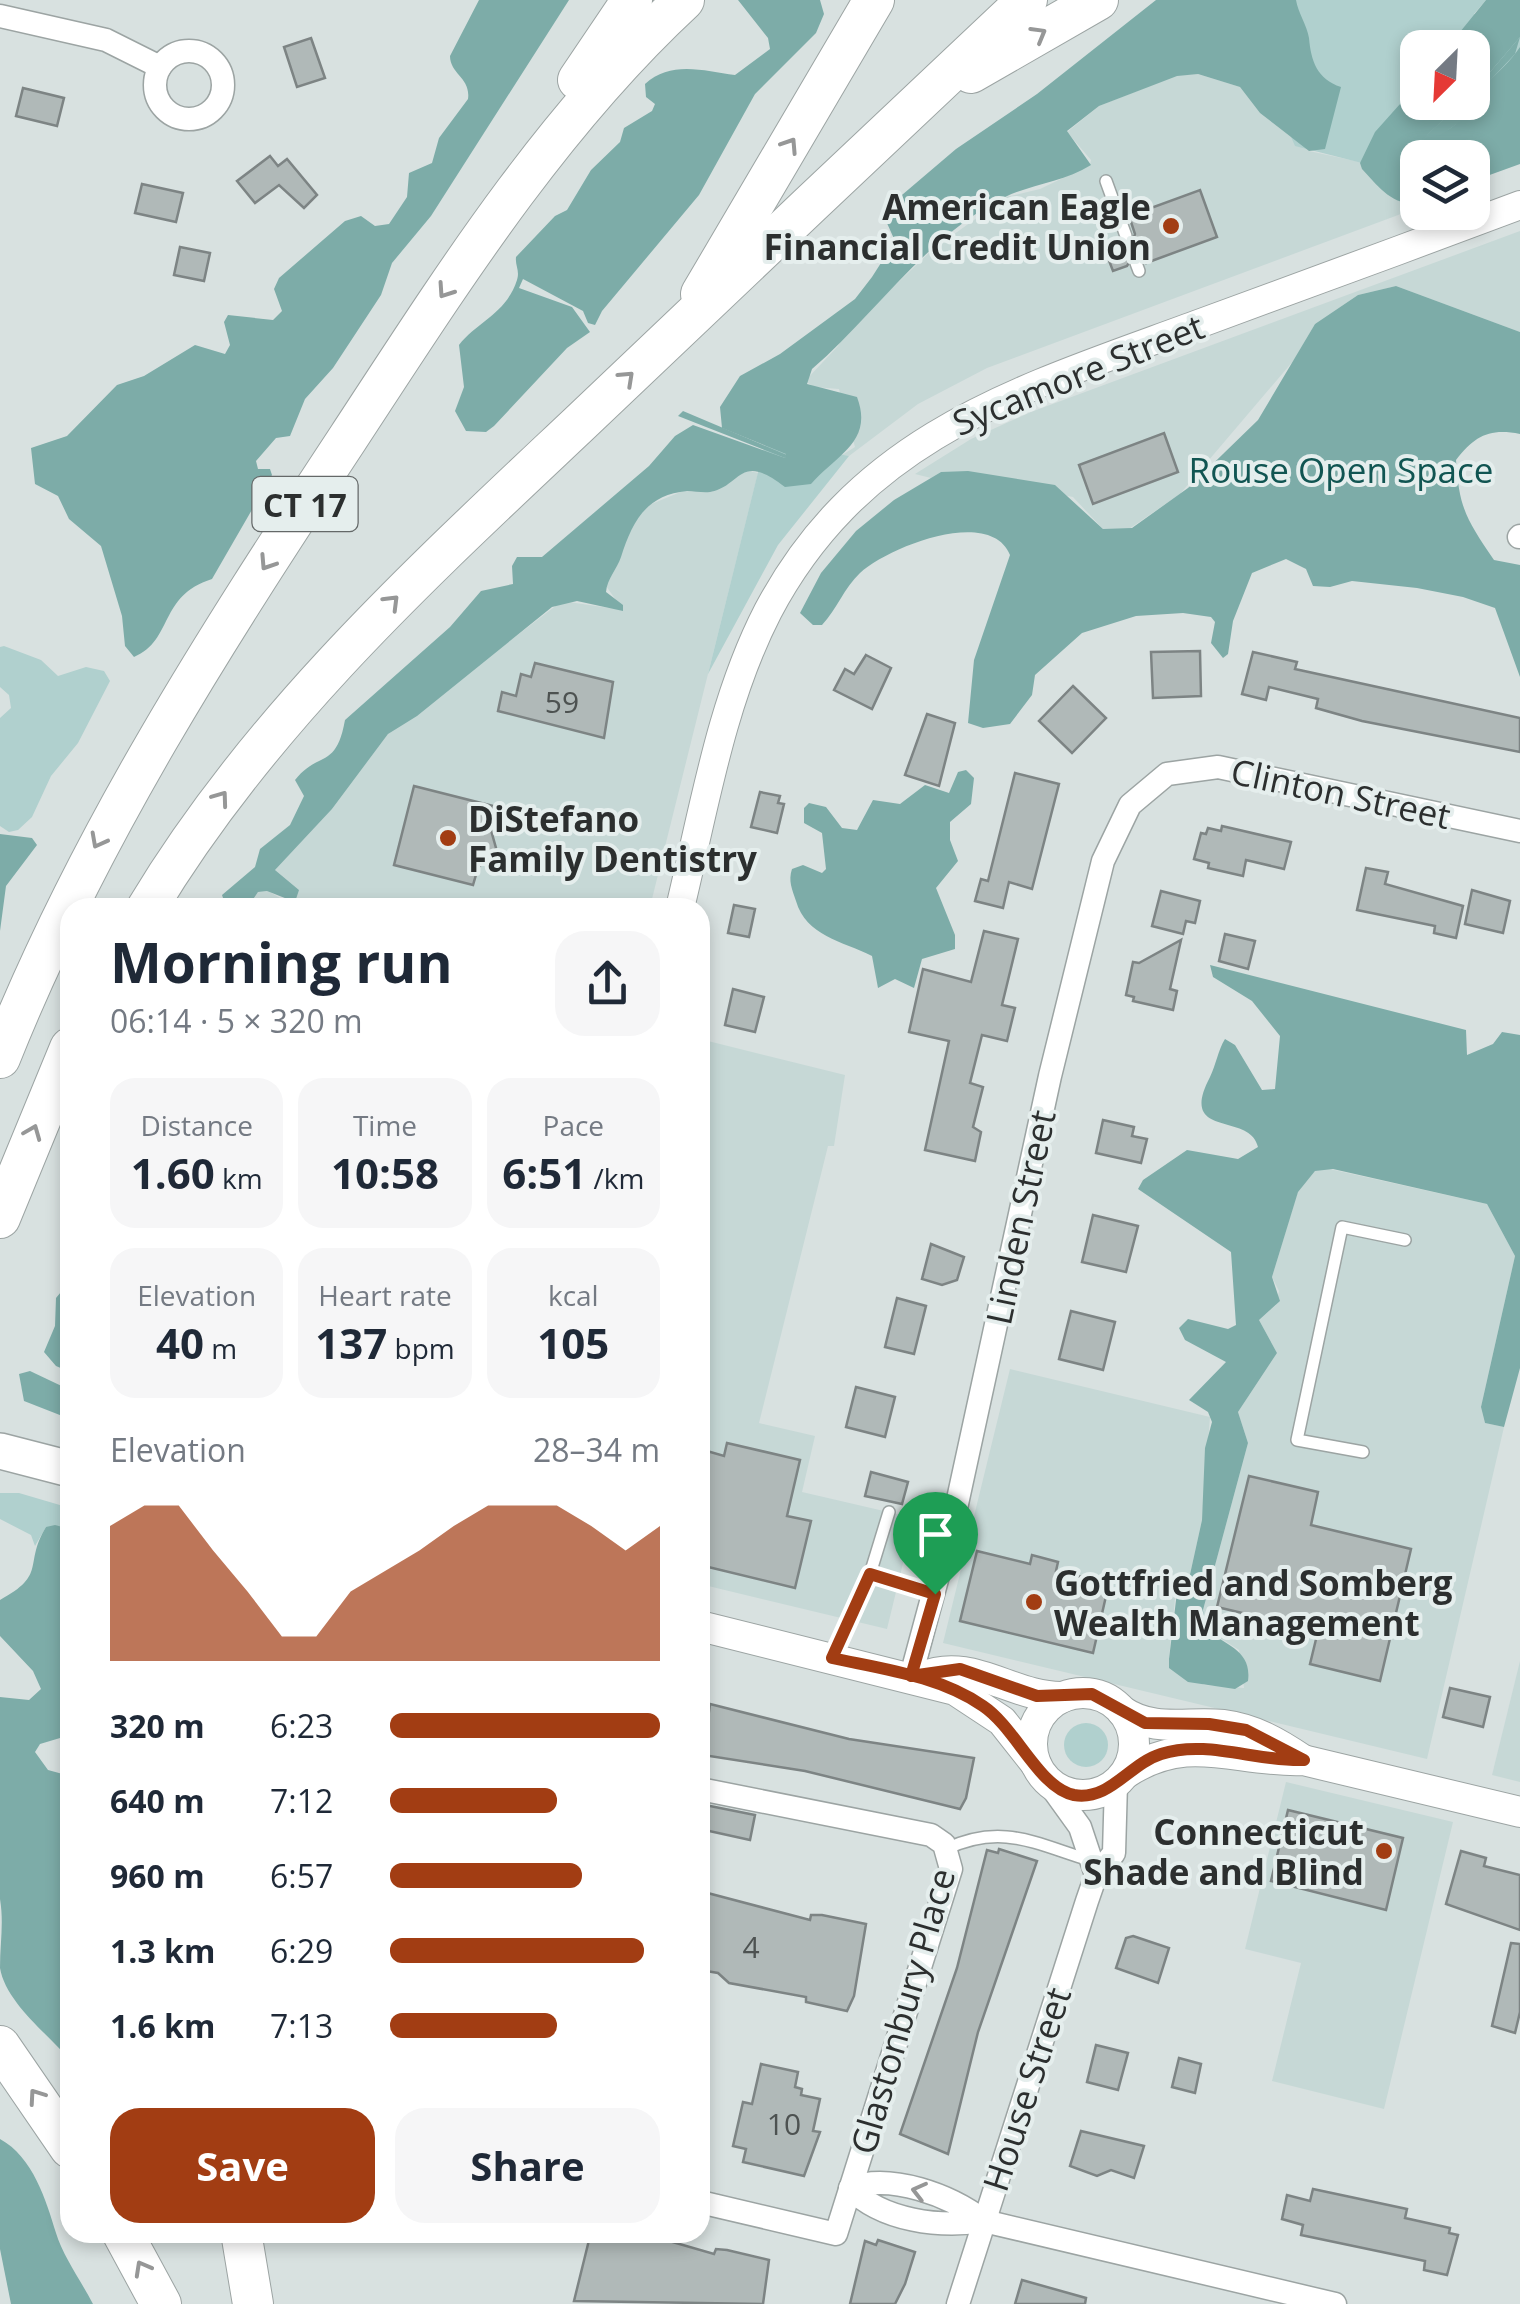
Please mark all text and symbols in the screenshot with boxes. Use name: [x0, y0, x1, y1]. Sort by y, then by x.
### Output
one-way arrow: [1029, 27, 1047, 46]
north arrow: [1400, 30, 1490, 120]
map controls: [1400, 30, 1490, 230]
one-way arrow: [778, 138, 797, 156]
button: layers: [1400, 140, 1490, 230]
place label: American Eagle Financial Credit Union: [764, 183, 1151, 270]
marker: American Eagle Financial Credit Union: [1160, 215, 1182, 237]
one-way arrow: [439, 281, 458, 299]
street label: Sycamore Street: [945, 302, 1211, 446]
one-way arrow: [616, 372, 634, 390]
park label: Rouse Open Space: [1189, 446, 1493, 493]
road number: CT 17: [252, 477, 358, 531]
one-way arrow: [260, 552, 279, 570]
one-way arrow: [380, 596, 398, 614]
house number: 59: [545, 681, 579, 722]
street label: Clinton Street: [1227, 747, 1455, 839]
one-way arrow: [209, 791, 227, 809]
place label: DiStefano Family Dentistry: [468, 795, 757, 882]
marker: DiStefano Family Dentistry: [437, 827, 459, 849]
one-way arrow: [91, 830, 111, 848]
text: Morning run: [110, 924, 453, 999]
button: share: [555, 931, 660, 1036]
text: 06:14 · 5 × 320 m: [110, 999, 363, 1042]
text: Distance: [140, 1106, 253, 1144]
text: Time: [353, 1106, 417, 1144]
text: Pace: [543, 1106, 604, 1144]
street label: Linden Street: [974, 1106, 1066, 1328]
one-way arrow: [21, 1124, 41, 1142]
text: 1.60: [131, 1144, 215, 1201]
text: 10:58: [331, 1144, 439, 1201]
text: 6:51: [502, 1144, 586, 1201]
text: km: [215, 1159, 263, 1197]
text: /km: [586, 1159, 644, 1197]
text: Elevation: [137, 1276, 256, 1314]
text: Heart rate: [318, 1276, 452, 1314]
text: kcal: [548, 1276, 599, 1314]
text: 40: [156, 1314, 204, 1371]
text: 137: [315, 1314, 387, 1371]
text: 105: [537, 1314, 609, 1371]
text: m: [204, 1329, 237, 1367]
text: bpm: [387, 1329, 455, 1367]
text: Elevation: [110, 1428, 246, 1471]
text: 28–34 m: [533, 1428, 660, 1471]
pin: [893, 1492, 978, 1595]
icon: arrive: [908, 1507, 963, 1562]
place label: Gottfried and Somberg Wealth Management: [1054, 1559, 1453, 1646]
marker: Gottfried and Somberg Wealth Management: [1023, 1591, 1045, 1613]
text: 320 m: [110, 1704, 205, 1747]
text: 6:23: [270, 1704, 333, 1747]
text: 640 m: [110, 1779, 205, 1822]
text: 7:12: [270, 1779, 333, 1822]
place label: Connecticut Shade and Blind: [1083, 1808, 1364, 1895]
marker: Connecticut Shade and Blind: [1373, 1840, 1395, 1862]
text: 960 m: [110, 1854, 205, 1897]
text: 6:57: [270, 1854, 333, 1897]
street label: Glastonbury Place: [839, 1863, 965, 2159]
house number: 4: [742, 1926, 760, 1967]
text: 1.3 km: [110, 1929, 215, 1972]
text: 6:29: [270, 1929, 333, 1972]
street label: House Street: [971, 1981, 1081, 2197]
text: 1.6 km: [110, 2004, 215, 2047]
text: 7:13: [270, 2004, 333, 2047]
one-way arrow: [30, 2089, 48, 2108]
house number: 10: [767, 2103, 801, 2144]
button: Save: [110, 2108, 375, 2223]
button: Share: [395, 2108, 660, 2223]
one-way arrow: [911, 2182, 929, 2203]
one-way arrow: [134, 2261, 154, 2279]

